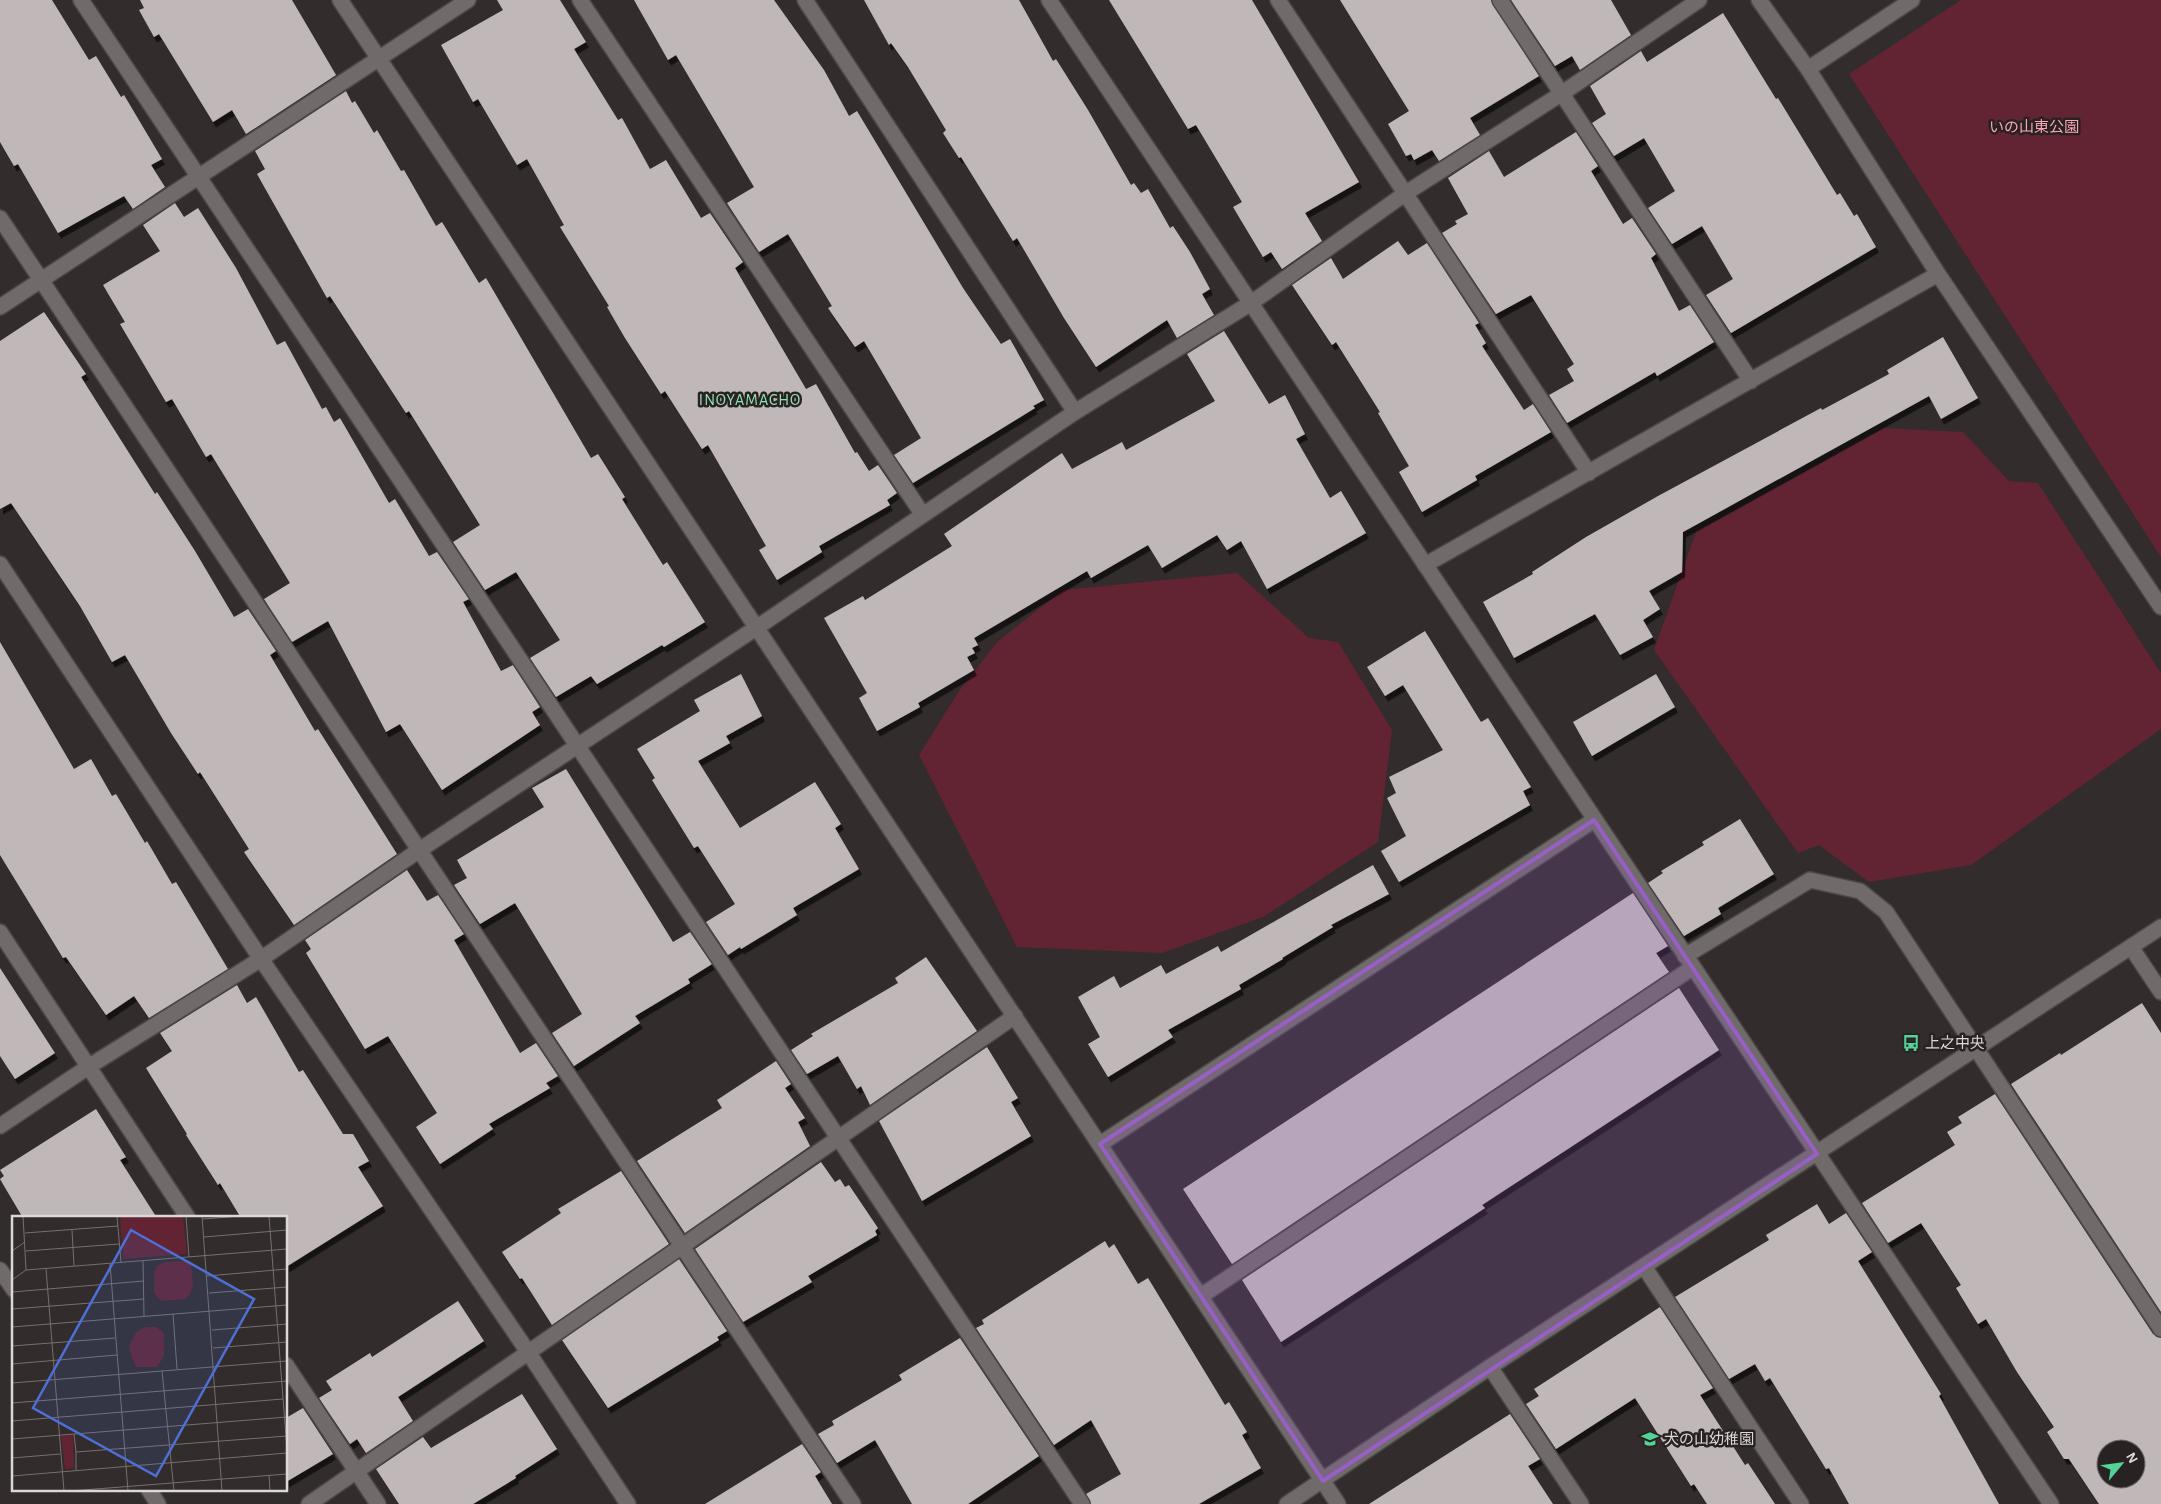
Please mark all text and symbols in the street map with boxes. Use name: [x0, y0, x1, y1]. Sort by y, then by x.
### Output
park label: いの山東公園: [1989, 119, 2079, 135]
district label: INOYAMACHO: [699, 392, 801, 408]
bus stop icon: 上之中央: [1901, 1033, 1921, 1053]
place label: 上之中央: [1925, 1035, 1985, 1051]
inset map: [12, 1216, 288, 1492]
school or university icon: 犬の山幼稚園: [1640, 1429, 1660, 1449]
place label: 犬の山幼稚園: [1664, 1431, 1754, 1447]
north arrow: [2096, 1439, 2146, 1489]
text: N: [2123, 1451, 2140, 1466]

